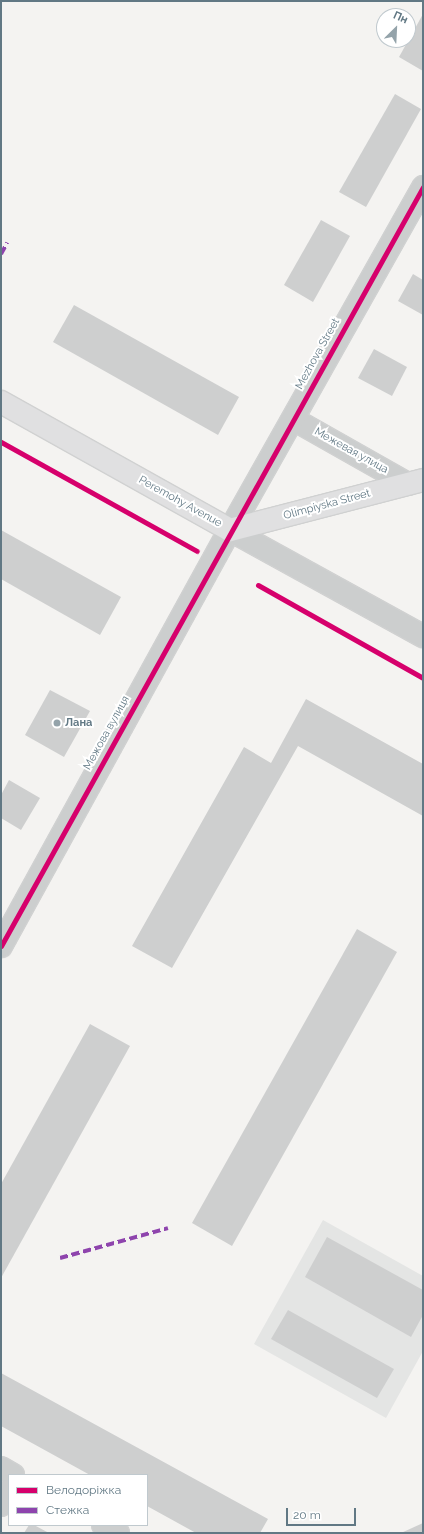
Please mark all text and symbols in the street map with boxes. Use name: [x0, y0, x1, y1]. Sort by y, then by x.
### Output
north arrow: [376, 8, 416, 48]
text: Пн: [391, 9, 410, 26]
street label: Mezhova Street: [293, 316, 343, 392]
street label: Межевая улица: [312, 425, 390, 477]
street label: Peremohy Avenue: [136, 474, 224, 530]
street label: Olimpiyska Street: [282, 487, 372, 523]
street label: Межова вулиця: [81, 694, 133, 772]
place label: Лана: [65, 716, 92, 730]
marker: Лана: [52, 718, 62, 728]
legend: [8, 1474, 148, 1526]
text: Велодоріжка: [46, 1483, 121, 1497]
scale bar: [288, 1500, 358, 1526]
text: Стежка: [46, 1503, 89, 1517]
text: 20 m: [293, 1508, 321, 1522]

